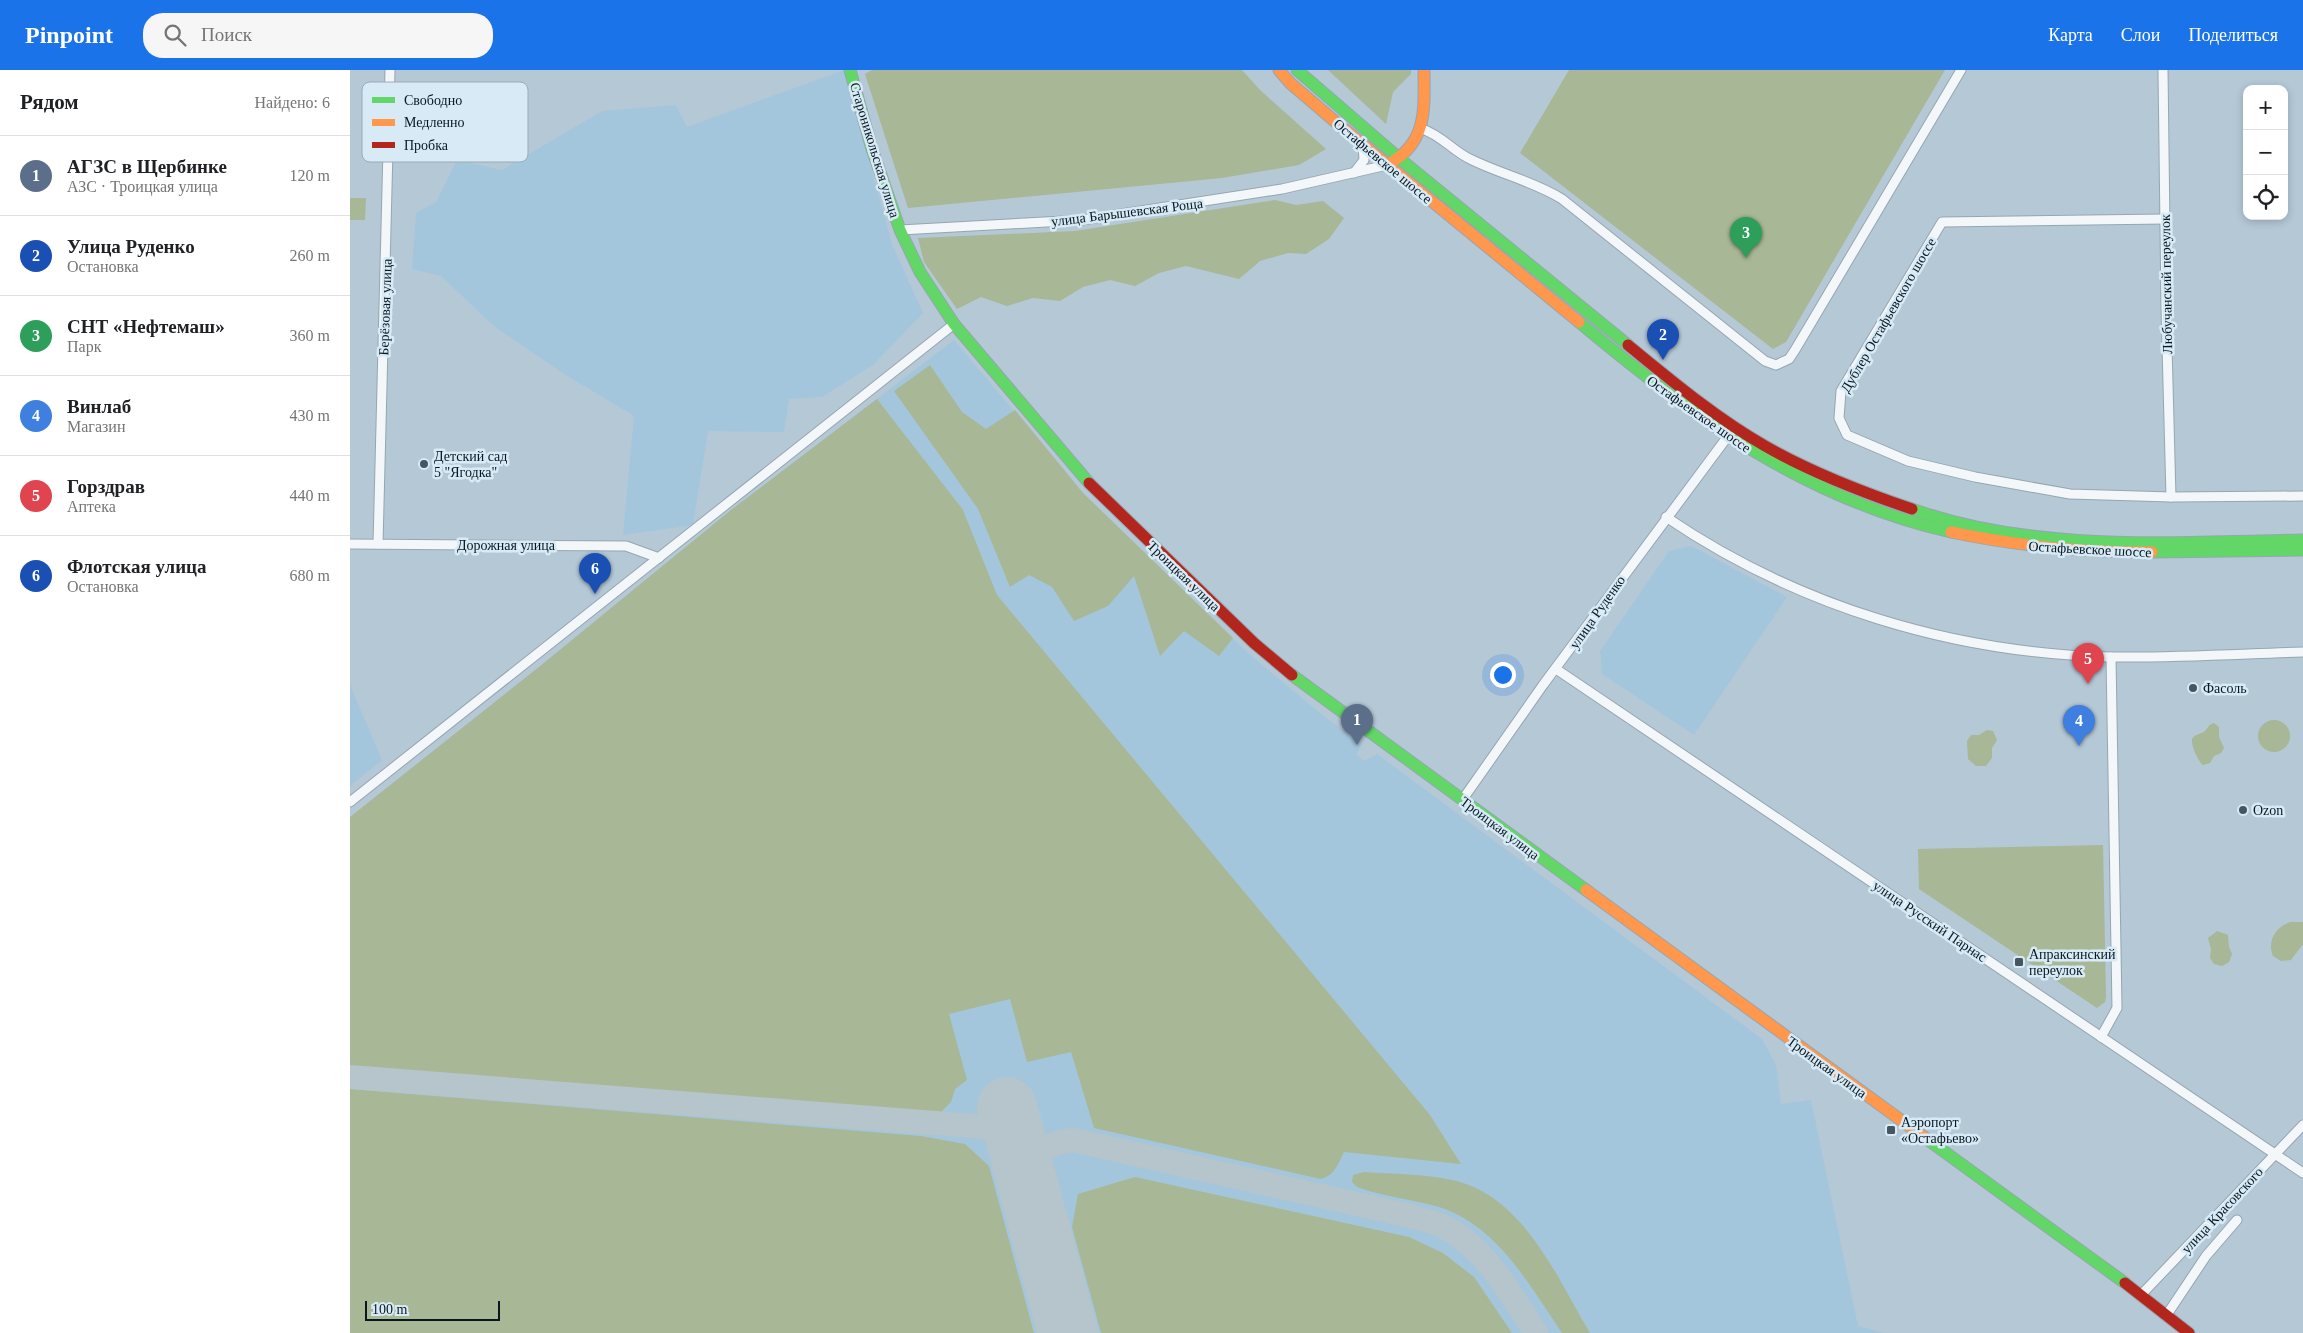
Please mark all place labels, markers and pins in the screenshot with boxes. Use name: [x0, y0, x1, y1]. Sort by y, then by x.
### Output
pin: 3: [1730, 217, 1762, 258]
pin: 2: [1647, 319, 1679, 360]
place label: Детский сад 5 "Ягодка": [434, 449, 507, 480]
marker: Детский сад 5 "Ягодка": [418, 458, 430, 470]
pin: 6: [579, 553, 611, 594]
pin: 5: [2072, 643, 2104, 684]
place label: Фасоль: [2203, 681, 2247, 696]
marker: Фасоль: [2187, 682, 2199, 694]
pin: 1: [1341, 704, 1373, 745]
pin: 4: [2063, 705, 2095, 746]
place label: Ozon: [2253, 803, 2283, 818]
marker: Ozon: [2237, 804, 2249, 816]
place label: Апраксинский переулок: [2029, 947, 2116, 978]
marker: Апраксинский переулок: [2013, 956, 2025, 968]
place label: Аэропорт «Остафьево»: [1901, 1115, 1979, 1146]
marker: Аэропорт «Остафьево»: [1885, 1124, 1897, 1136]

